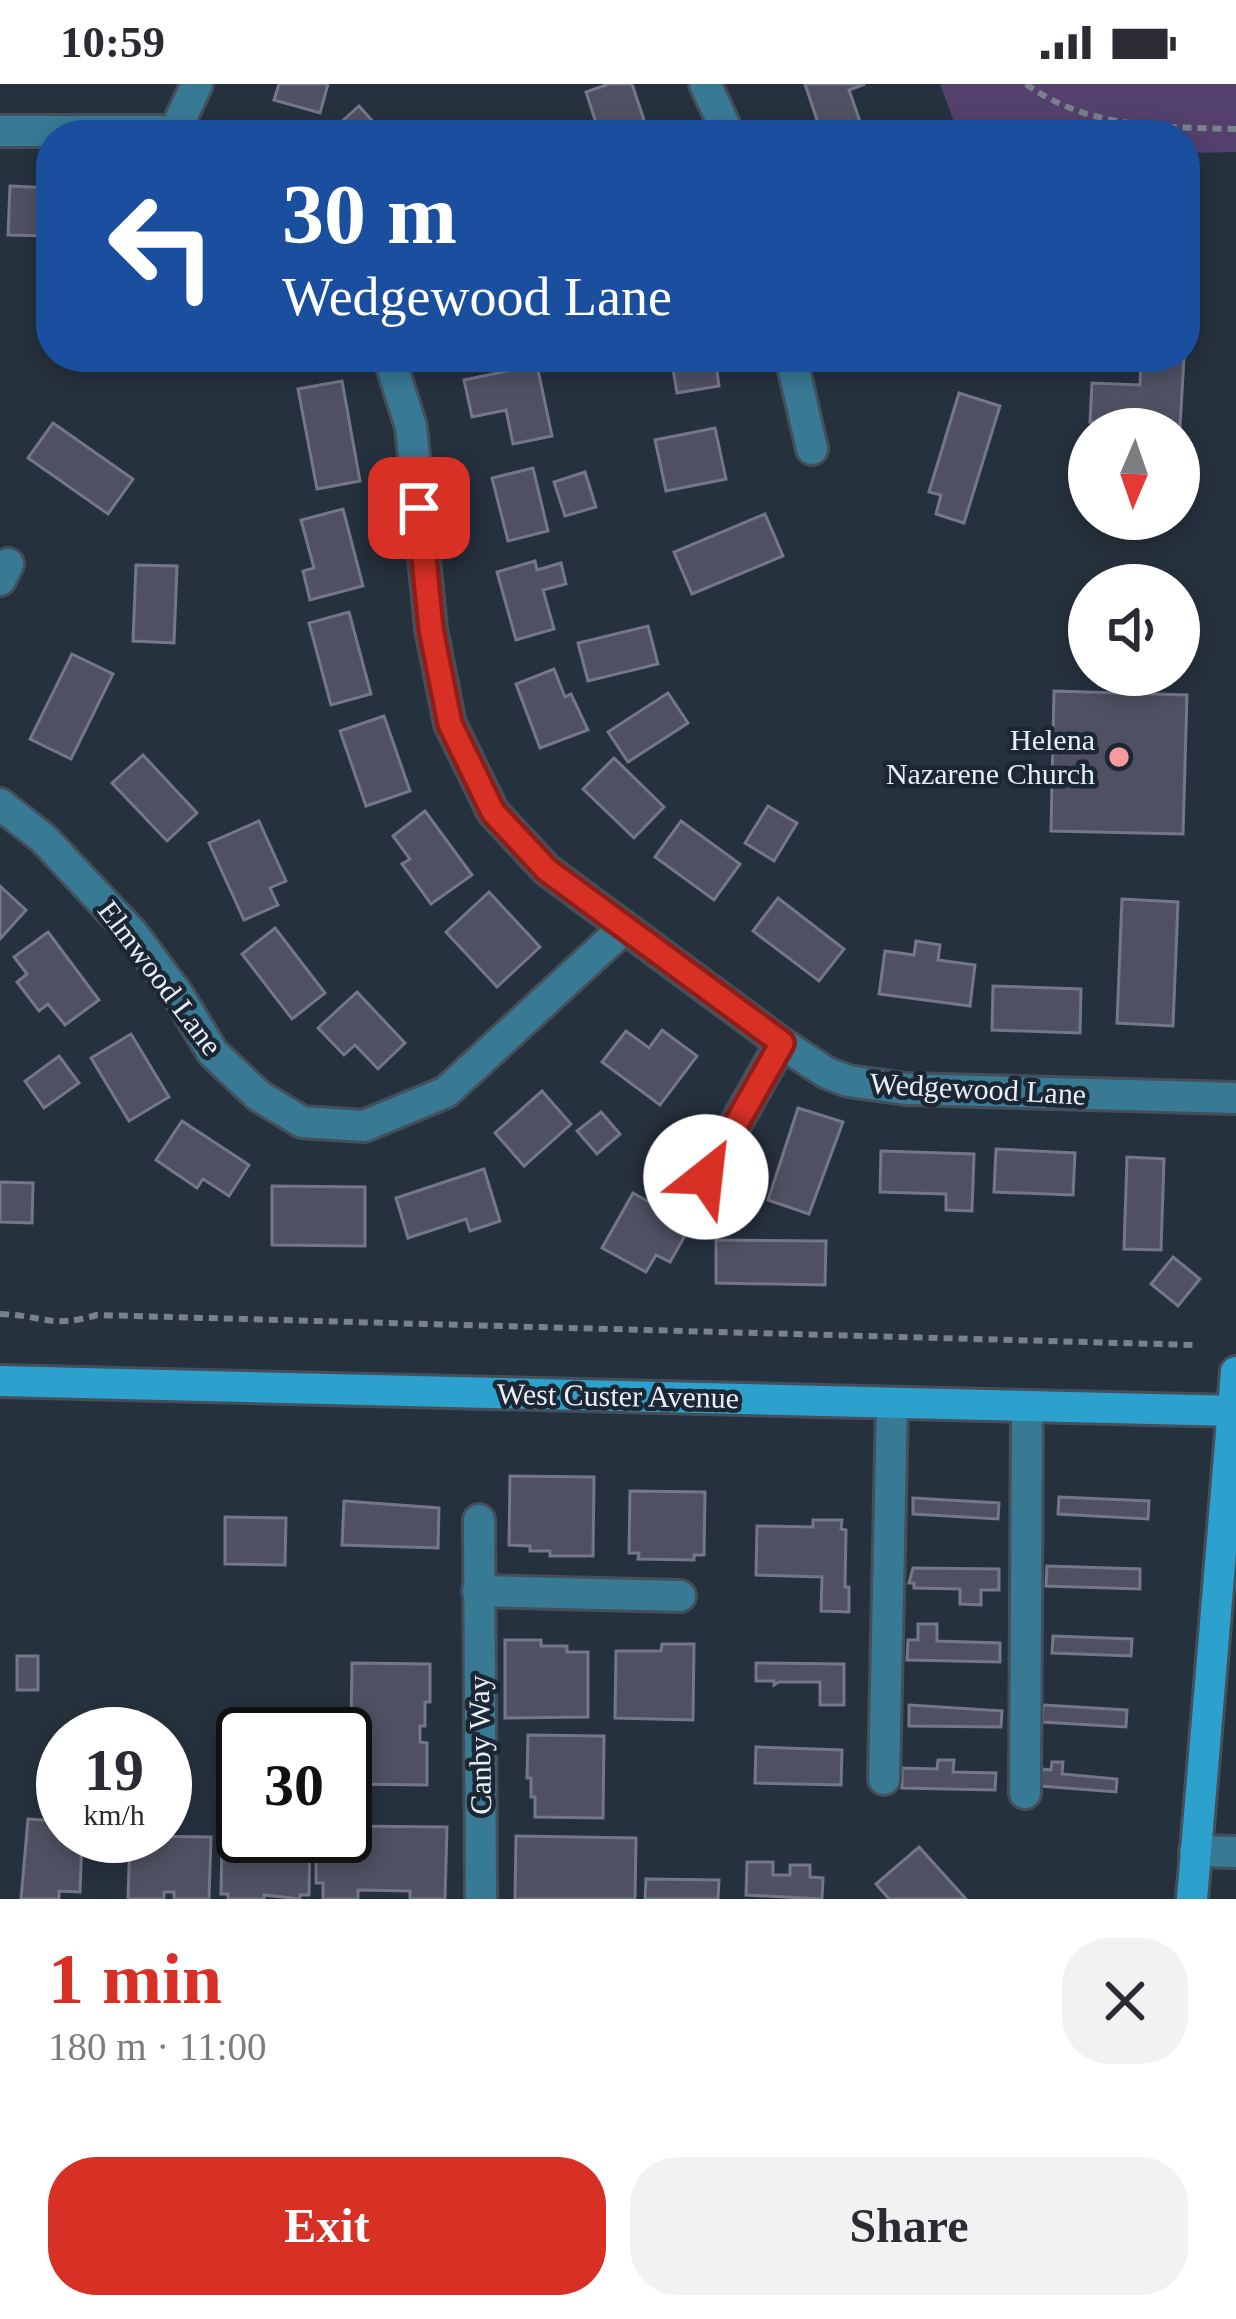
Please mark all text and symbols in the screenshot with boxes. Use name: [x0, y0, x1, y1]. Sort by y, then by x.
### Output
text: 10:59: [60, 17, 165, 67]
icon: left: [84, 168, 240, 324]
text: 30 m: [282, 168, 457, 261]
text: Wedgewood Lane: [282, 267, 672, 327]
north arrow: [1068, 408, 1200, 540]
map controls: [1068, 408, 1200, 696]
pin: [368, 457, 470, 559]
icon: arrive: [386, 475, 452, 541]
button: sound: [1068, 564, 1200, 696]
place label: Helena Nazarene Church: [886, 723, 1095, 790]
marker: Helena Nazarene Church: [1106, 744, 1132, 770]
street label: Elmwood Lane: [92, 894, 229, 1061]
street label: Wedgewood Lane: [869, 1066, 1087, 1111]
position arrow: [643, 1114, 769, 1240]
street label: West Custer Avenue: [497, 1377, 739, 1414]
street label: Canby Way: [462, 1675, 497, 1815]
speed limit sign: 30: [216, 1707, 372, 1863]
text: 19: [84, 1737, 144, 1803]
text: km/h: [83, 1798, 145, 1831]
button: close: [1062, 1938, 1188, 2064]
text: 1 min: [48, 1939, 222, 2019]
text: 180 m · 11:00: [48, 2025, 266, 2068]
button: Exit: [48, 2157, 606, 2295]
button: Share: [630, 2157, 1188, 2295]

